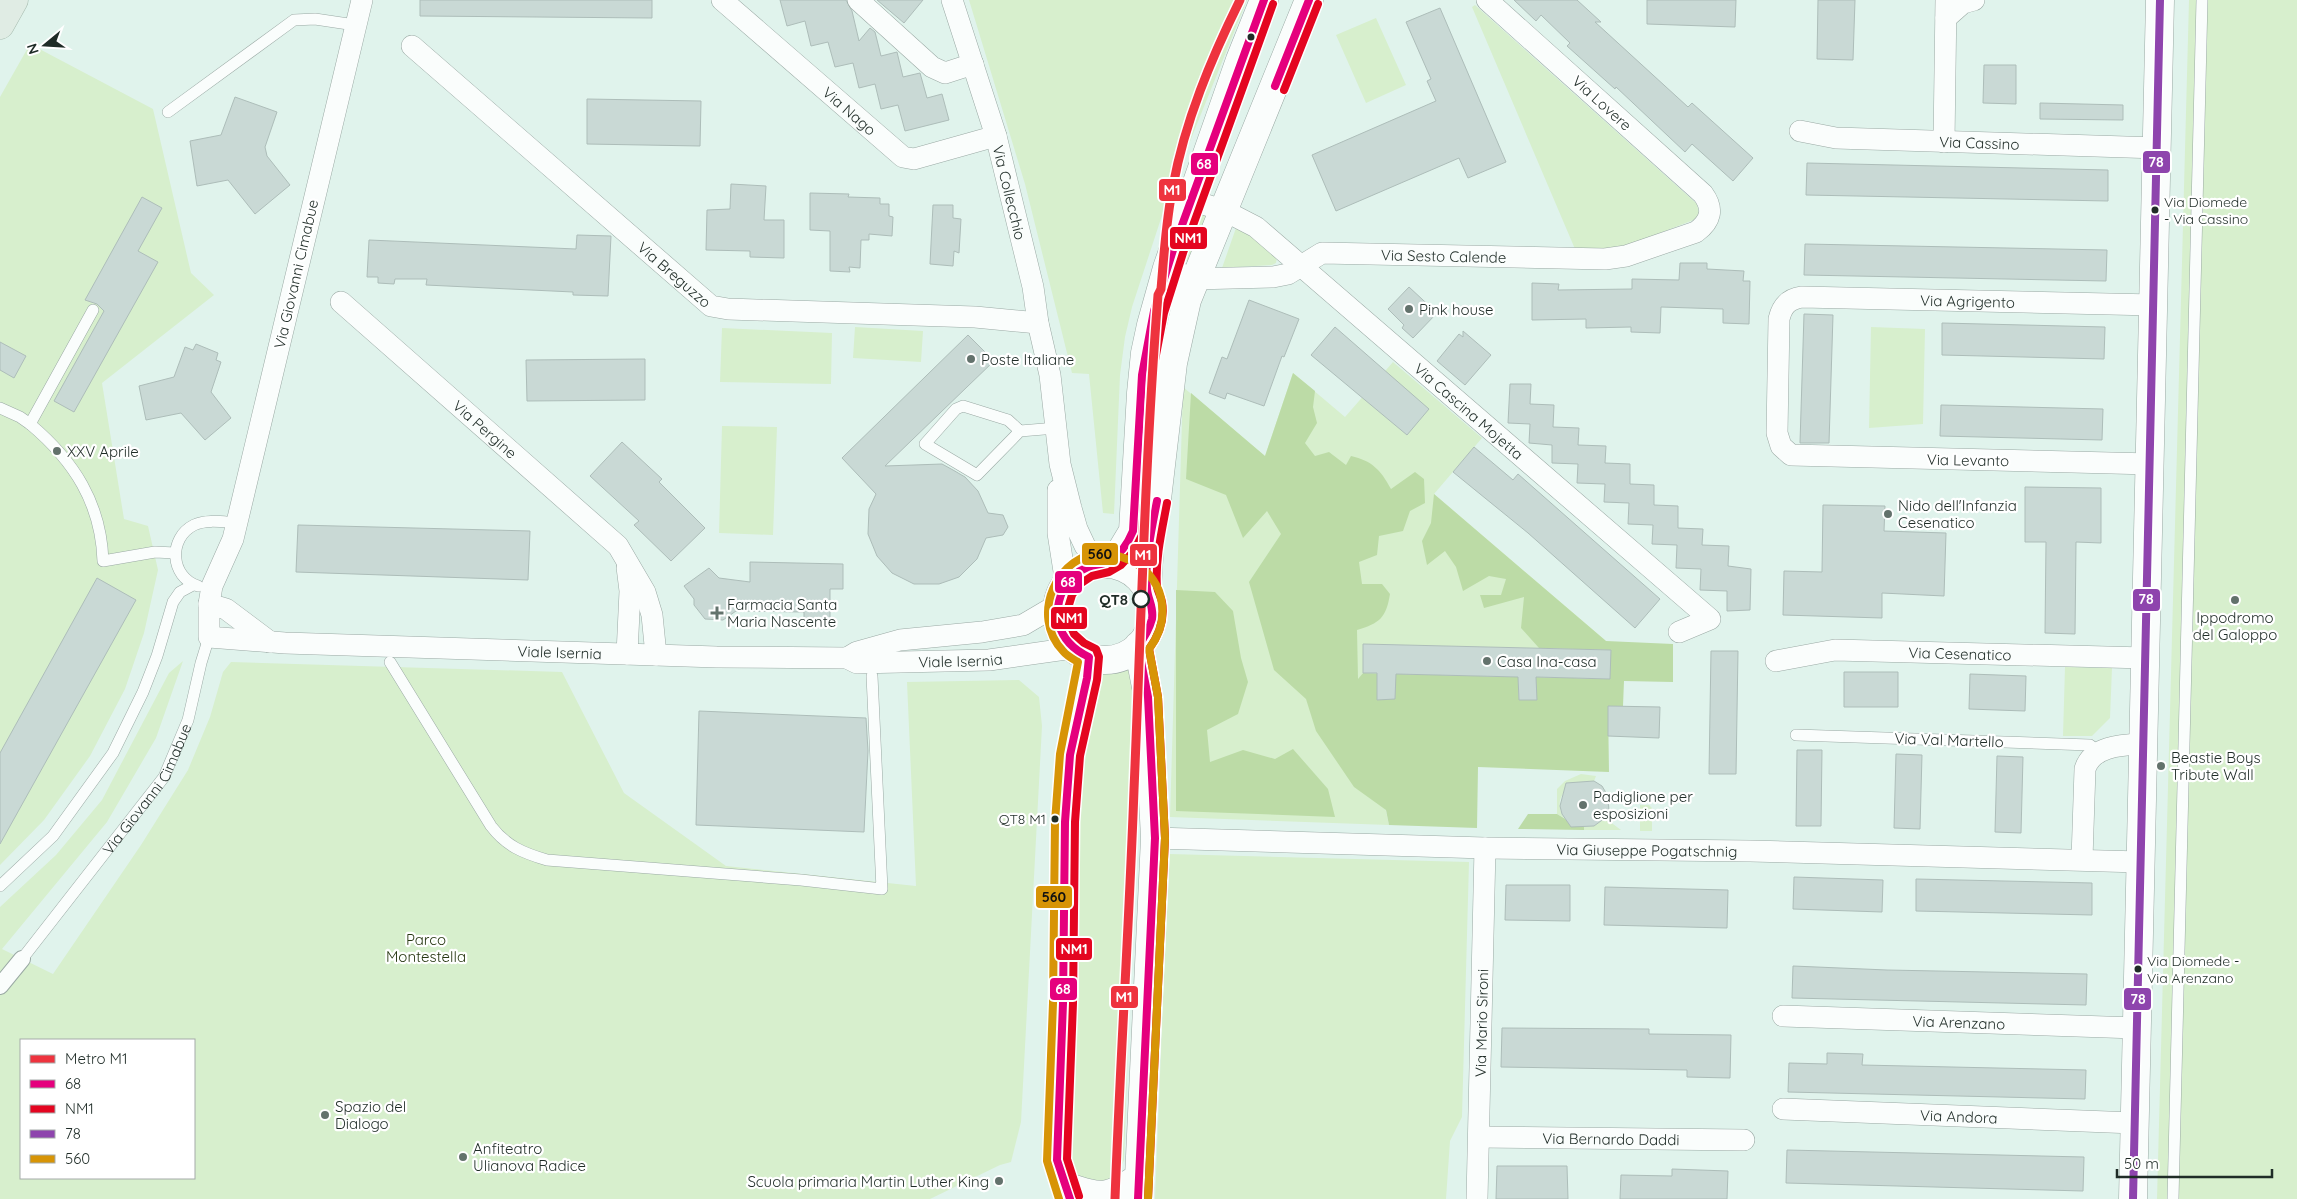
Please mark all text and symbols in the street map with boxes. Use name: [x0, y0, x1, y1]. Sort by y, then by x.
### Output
north arrow: [20, 20, 70, 70]
unlabelled marker: [1246, 32, 1256, 42]
text: N: [22, 41, 43, 57]
street label: Via Lovere: [1568, 71, 1636, 135]
street label: Via Nago: [819, 82, 880, 139]
street label: Via Cassino: [1939, 132, 2020, 153]
street label: Via Collecchio: [989, 143, 1031, 242]
line badge: 78: [2142, 150, 2171, 174]
line badge: 68: [1190, 152, 1219, 176]
text: 78: [2148, 153, 2164, 171]
text: 68: [1196, 155, 1212, 173]
line badge: M1: [1158, 178, 1187, 202]
text: M1: [1164, 181, 1180, 199]
place label: Via Diomede - Via Cassino: [2164, 193, 2248, 228]
street label: Via Giovanni Cimabue: [270, 198, 322, 350]
marker: Via Diomede - Via Cassino: [2150, 205, 2160, 215]
line badge: NM1: [1169, 226, 1208, 250]
text: NM1: [1174, 229, 1202, 247]
street label: Via Breguzzo: [634, 237, 715, 311]
street label: Via Sesto Calende: [1381, 245, 1506, 266]
street label: Via Agrigento: [1920, 290, 2015, 311]
place label: Pink house: [1419, 300, 1494, 319]
marker: Pink house: [1403, 303, 1415, 315]
place label: Poste Italiane: [981, 350, 1074, 369]
marker: Poste Italiane: [965, 353, 977, 365]
street label: Via Cascina Mojetta: [1410, 358, 1528, 463]
street label: Via Pergine: [449, 396, 521, 462]
place label: XXV Aprile: [67, 442, 139, 461]
marker: XXV Aprile: [51, 445, 63, 457]
street label: Via Levanto: [1927, 450, 2009, 470]
place label: Nido dell'Infanzia Cesenatico: [1898, 496, 2017, 532]
marker: Nido dell'Infanzia Cesenatico: [1882, 508, 1894, 520]
line badge: 560: [1081, 542, 1119, 566]
line badge: M1: [1129, 543, 1158, 567]
text: 560: [1088, 545, 1113, 563]
text: M1: [1135, 546, 1151, 564]
line badge: 68: [1054, 570, 1083, 594]
text: 68: [1060, 573, 1076, 591]
line badge: 78: [2132, 588, 2161, 612]
place label: QT8: [1099, 590, 1128, 609]
marker: QT8: [1132, 590, 1150, 608]
text: 78: [2138, 590, 2154, 608]
marker: Ippodromo del Galoppo: [2229, 594, 2241, 606]
place label: Farmacia Santa Maria Nascente: [727, 595, 837, 631]
line badge: NM1: [1050, 606, 1088, 630]
marker: Farmacia Santa Maria Nascente: [711, 607, 723, 619]
place label: Ippodromo del Galoppo: [2193, 608, 2277, 644]
text: NM1: [1055, 609, 1083, 627]
street label: Viale Isernia: [517, 641, 602, 663]
street label: Via Cesenatico: [1908, 642, 2012, 664]
street label: Viale Isernia: [918, 649, 1004, 671]
place label: Casa Ina-casa: [1497, 652, 1597, 671]
marker: Casa Ina-casa: [1481, 655, 1493, 667]
street label: Via Giovanni Cimabue: [98, 720, 195, 858]
street label: Via Val Martello: [1894, 729, 2004, 751]
place label: Beastie Boys Tribute Wall: [2171, 748, 2261, 784]
marker: Beastie Boys Tribute Wall: [2155, 760, 2167, 772]
place label: Padiglione per esposizioni: [1593, 787, 1693, 823]
marker: Padiglione per esposizioni: [1577, 799, 1589, 811]
place label: QT8 M1: [999, 810, 1046, 828]
marker: QT8 M1: [1050, 814, 1060, 824]
street label: Via Giuseppe Pogatschnig: [1556, 839, 1738, 860]
line badge: 560: [1035, 885, 1073, 909]
text: 560: [1042, 888, 1067, 906]
park label: Parco Montestella: [386, 930, 466, 966]
line badge: NM1: [1055, 937, 1093, 961]
text: NM1: [1060, 940, 1088, 958]
place label: Via Diomede - Via Arenzano: [2147, 952, 2239, 987]
marker: Via Diomede - Via Arenzano: [2133, 964, 2143, 974]
street label: Via Mario Sironi: [1470, 969, 1492, 1077]
line badge: 68: [1049, 977, 1078, 1001]
text: 68: [1055, 980, 1071, 998]
line badge: M1: [1110, 985, 1139, 1009]
line badge: 78: [2123, 987, 2152, 1011]
text: M1: [1116, 988, 1132, 1006]
text: 78: [2130, 990, 2146, 1008]
street label: Via Arenzano: [1912, 1011, 2006, 1033]
legend: [20, 1039, 195, 1179]
text: Metro M1: [65, 1049, 128, 1068]
text: 68: [65, 1074, 81, 1093]
place label: Spazio del Dialogo: [335, 1097, 406, 1133]
text: NM1: [65, 1099, 94, 1118]
street label: Via Andora: [1920, 1105, 1998, 1127]
marker: Spazio del Dialogo: [319, 1109, 331, 1121]
text: 78: [65, 1124, 81, 1143]
street label: Via Bernardo Daddi: [1542, 1128, 1680, 1149]
place label: Anfiteatro Ulianova Radice: [473, 1139, 586, 1175]
scale bar: [2117, 1146, 2272, 1178]
text: 560: [65, 1149, 90, 1168]
marker: Anfiteatro Ulianova Radice: [457, 1151, 469, 1163]
text: 50 m: [2124, 1154, 2159, 1173]
place label: Scuola primaria Martin Luther King: [747, 1172, 989, 1191]
marker: Scuola primaria Martin Luther King: [993, 1175, 1005, 1187]

